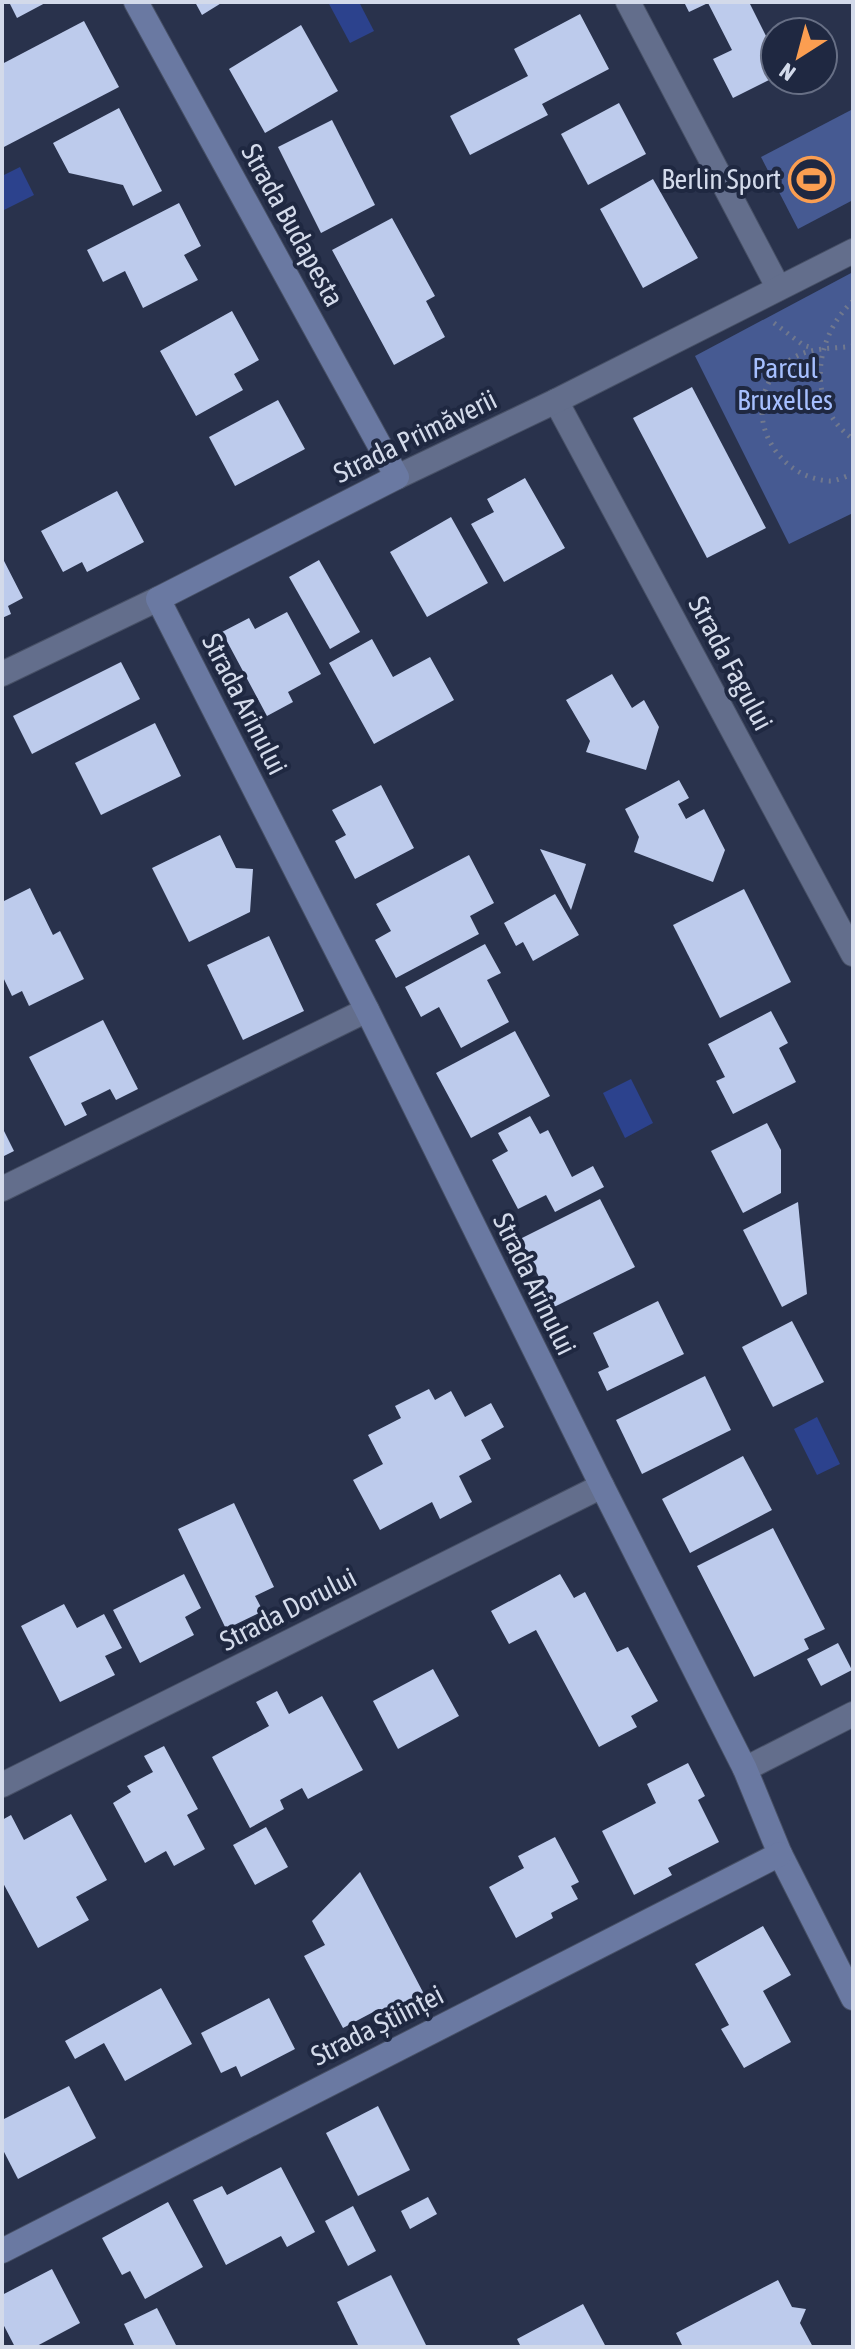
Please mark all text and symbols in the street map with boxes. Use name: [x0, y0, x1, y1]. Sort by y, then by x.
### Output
north arrow: [759, 16, 839, 96]
text: N: [774, 58, 800, 87]
street label: Strada Budapesta: [235, 138, 351, 312]
sports icon: Berlin Sport: [788, 155, 836, 203]
place label: Berlin Sport: [661, 163, 781, 195]
park label: Parcul Bruxelles: [737, 352, 833, 416]
street label: Strada Primăverii: [328, 383, 502, 489]
street label: Strada Fagului: [682, 590, 780, 736]
street label: Strada Arinului: [196, 628, 294, 780]
street label: Strada Arinului: [487, 1208, 583, 1360]
street label: Strada Dorului: [214, 1561, 362, 1657]
street label: Strada Științei: [306, 1978, 448, 2072]

